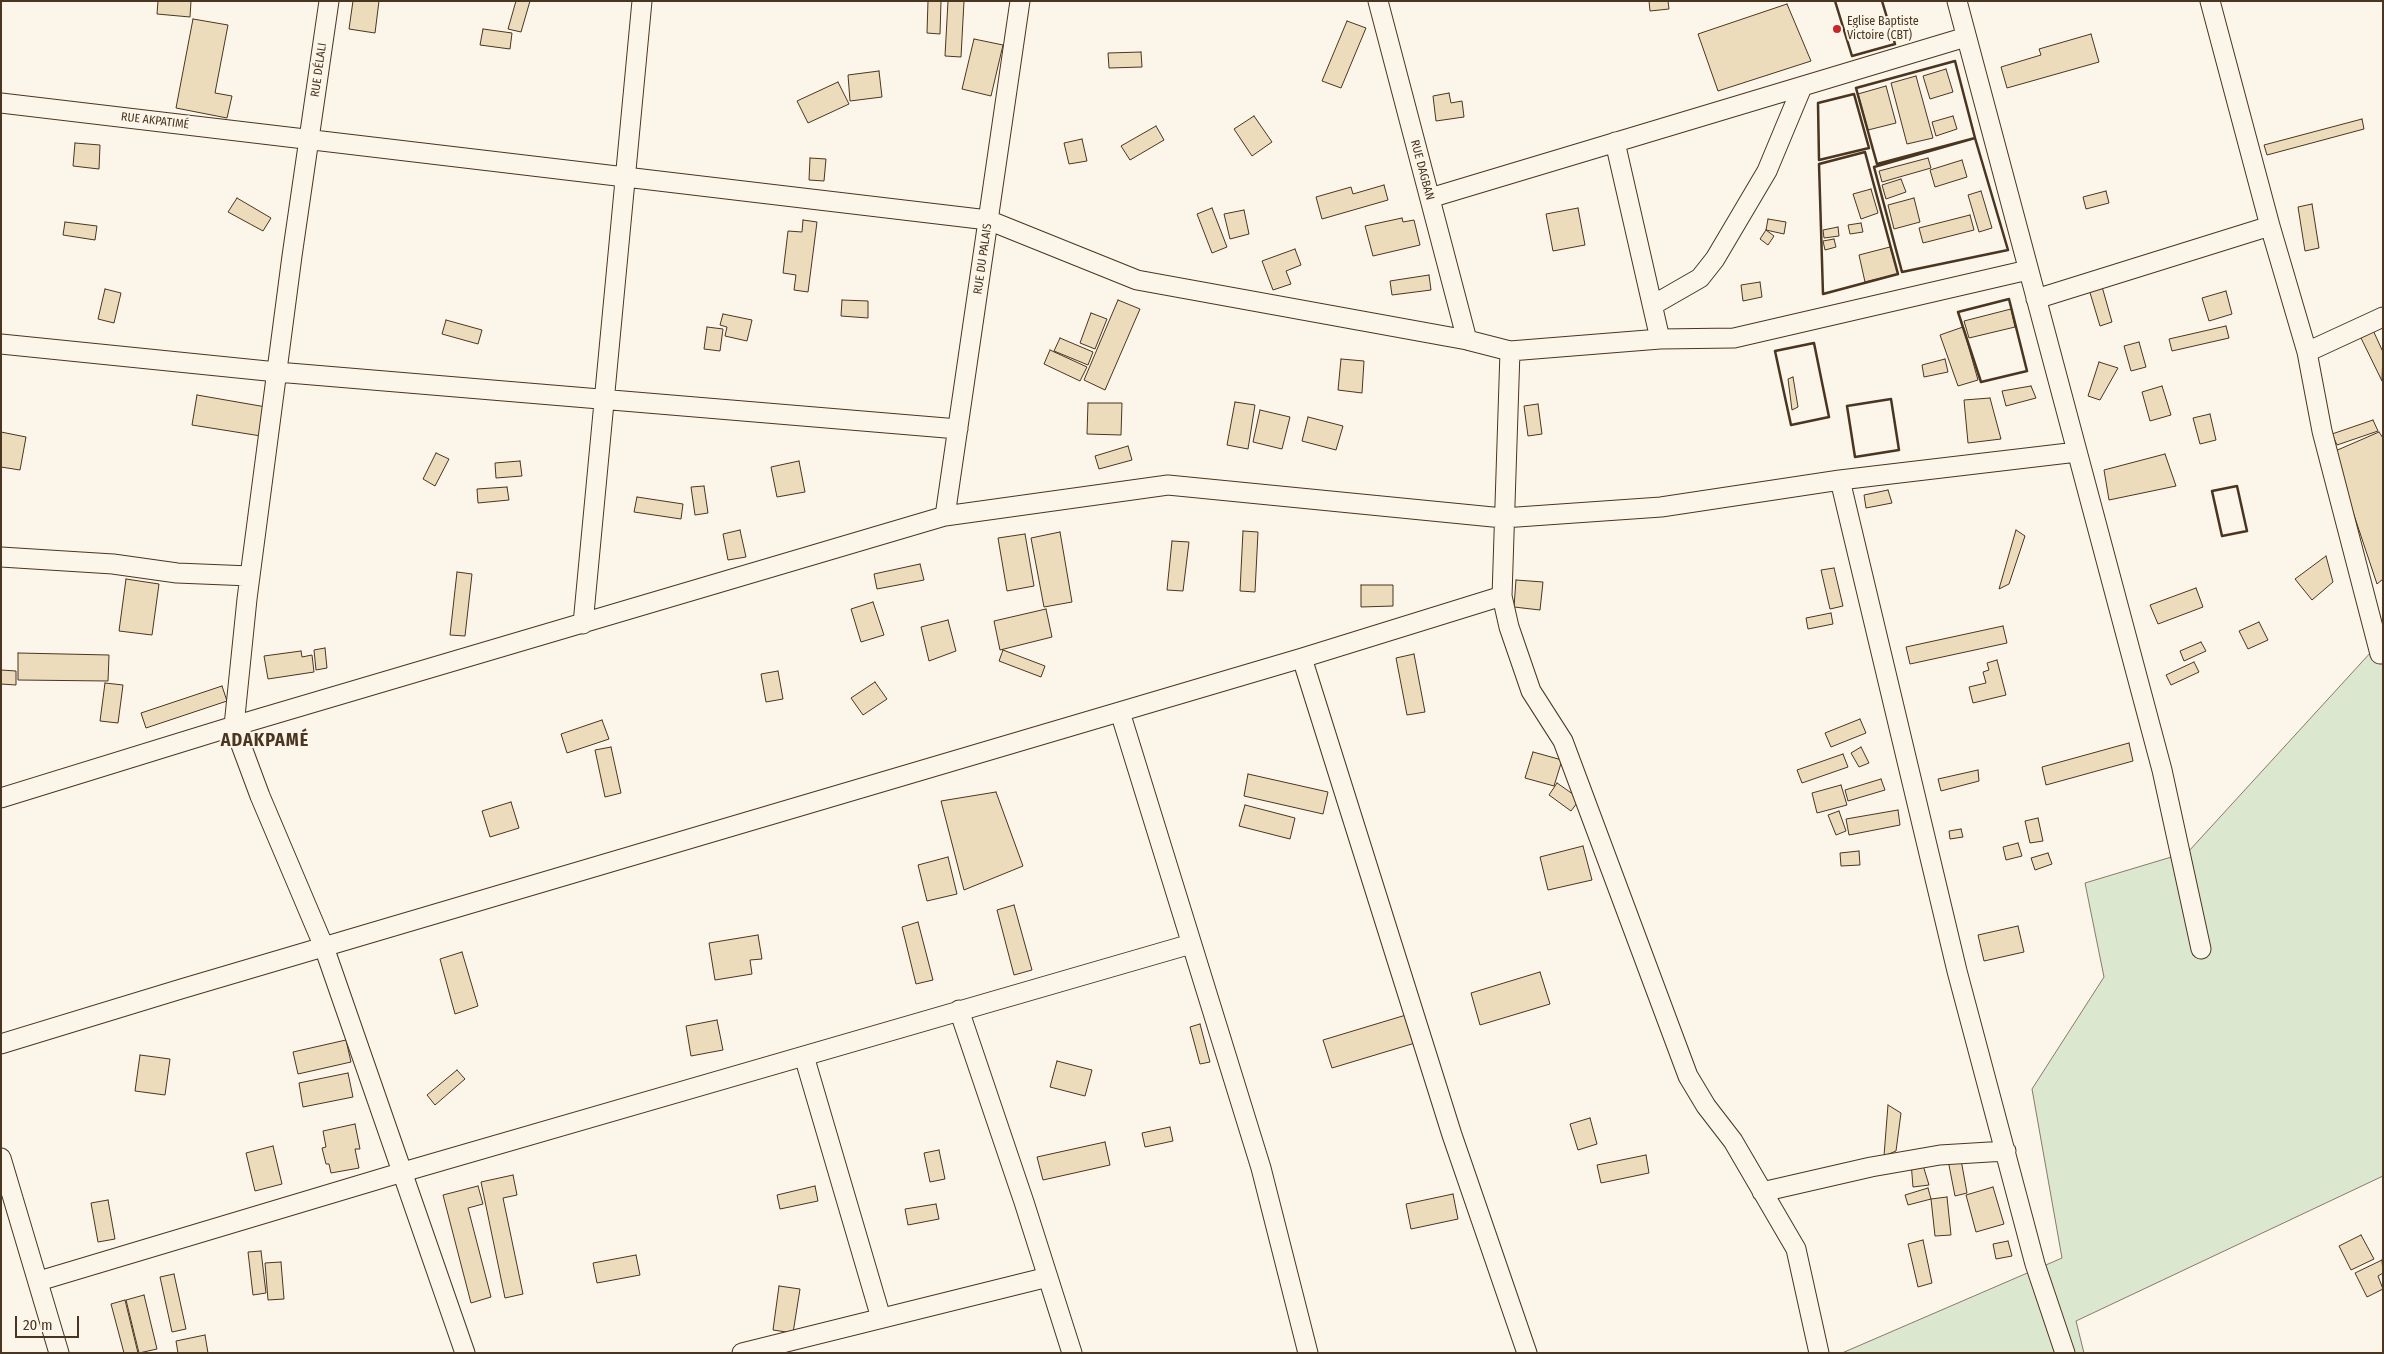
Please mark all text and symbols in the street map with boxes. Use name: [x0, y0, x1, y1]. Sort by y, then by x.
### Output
place label: Eglise Baptiste Victoire (CBT): [1847, 15, 1919, 43]
marker: Eglise Baptiste Victoire (CBT): [1831, 23, 1843, 35]
street label: RUE DÉLALI: [308, 42, 330, 98]
street label: RUE AKPATIMÉ: [120, 110, 190, 132]
street label: RUE DAGBAN: [1407, 138, 1437, 202]
street label: RUE DU PALAIS: [971, 223, 995, 295]
district label: ADAKPAMÉ: [220, 730, 310, 752]
scale bar: [18, 1306, 81, 1338]
text: 20 m: [23, 1316, 53, 1334]

